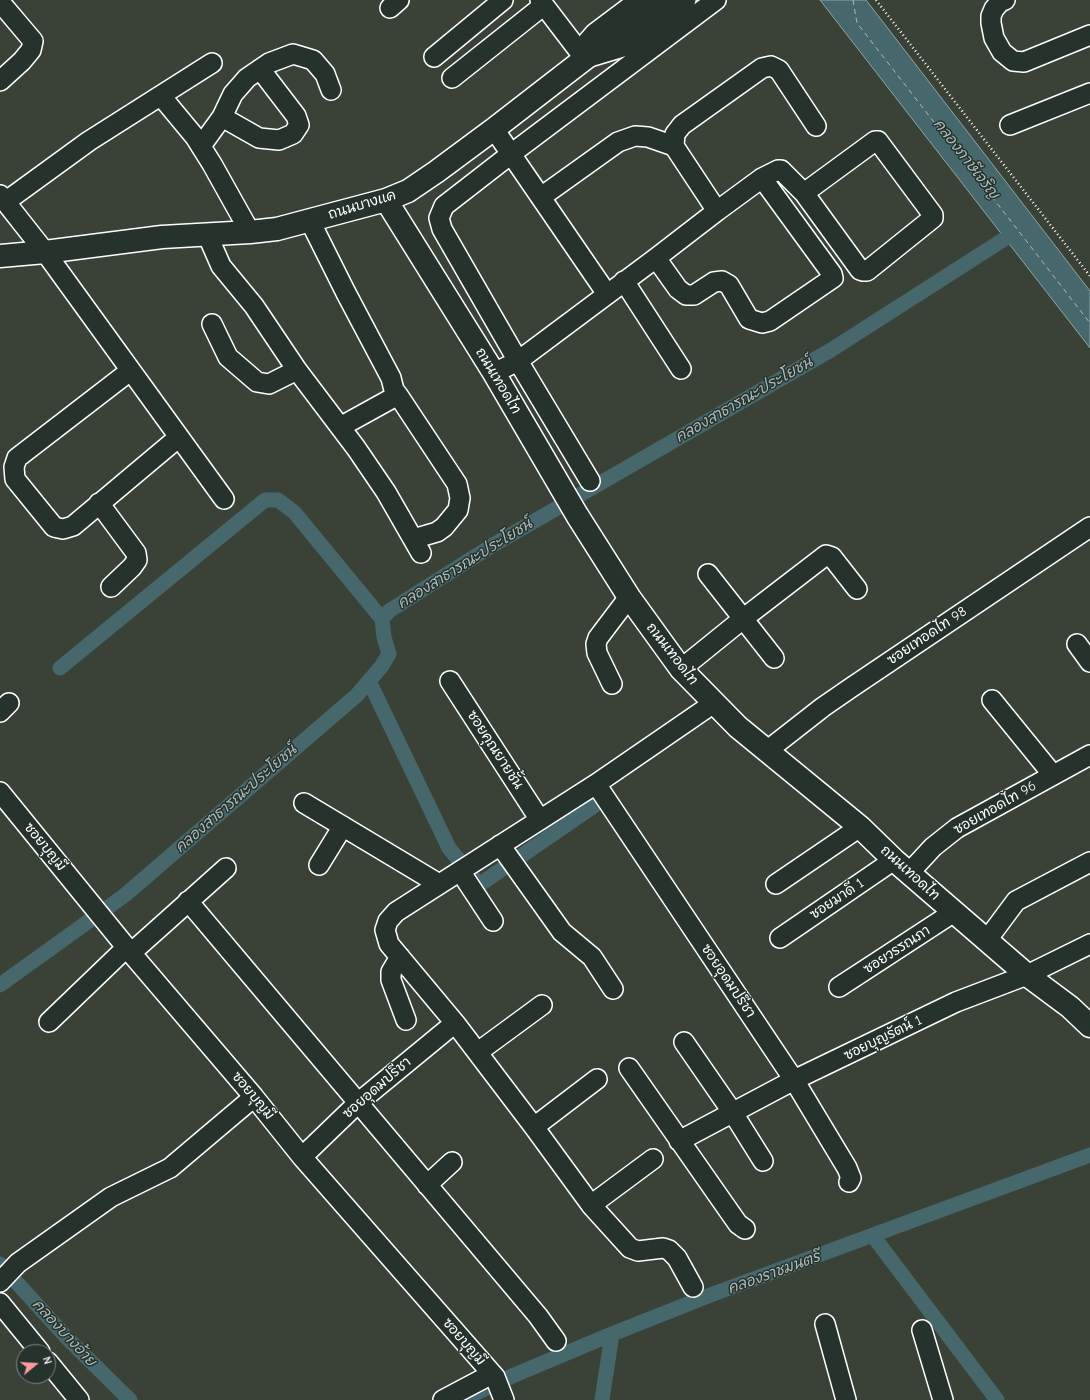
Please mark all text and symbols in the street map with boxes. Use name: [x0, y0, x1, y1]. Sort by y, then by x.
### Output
water label: คลองภาษีเจริญ: [929, 115, 1003, 203]
street label: ถนนบางแค: [326, 187, 398, 223]
street label: ถนนเทอดไท: [472, 345, 524, 417]
water label: คลองสาธารณะประโยชน์: [672, 353, 816, 447]
water label: คลองสาธารณะประโยชน์: [394, 515, 536, 613]
street label: ซอยเทอดไท 98: [884, 603, 970, 669]
street label: ถนนเทอดไท: [643, 620, 701, 688]
street label: ซอยคุณยายชั้น: [463, 708, 527, 792]
water label: คลองสาธารณะประโยชน์: [171, 741, 301, 857]
street label: ซอยเทอดไท 96: [951, 778, 1039, 838]
street label: ซอยบุญมี: [20, 819, 70, 875]
street label: ถนนเทอดไท: [877, 842, 943, 904]
street label: ซอยมาดี 1: [807, 875, 867, 923]
street label: ซอยวรรณภา: [860, 922, 934, 978]
street label: ซอยอุดมปรีชา: [697, 941, 759, 1021]
street label: ซอยบุญรัตน์ 1: [841, 1012, 925, 1064]
street label: ซอยอุดมปรีชา: [339, 1054, 415, 1122]
street label: ซอยบุญมี: [228, 1069, 278, 1123]
water label: คลองราชมนตรี: [725, 1248, 823, 1298]
water label: คลองบางอ้าย: [28, 1296, 100, 1370]
street label: ซอยบุญมี: [439, 1315, 489, 1369]
north arrow: [16, 1344, 56, 1384]
text: N: [40, 1355, 54, 1366]

